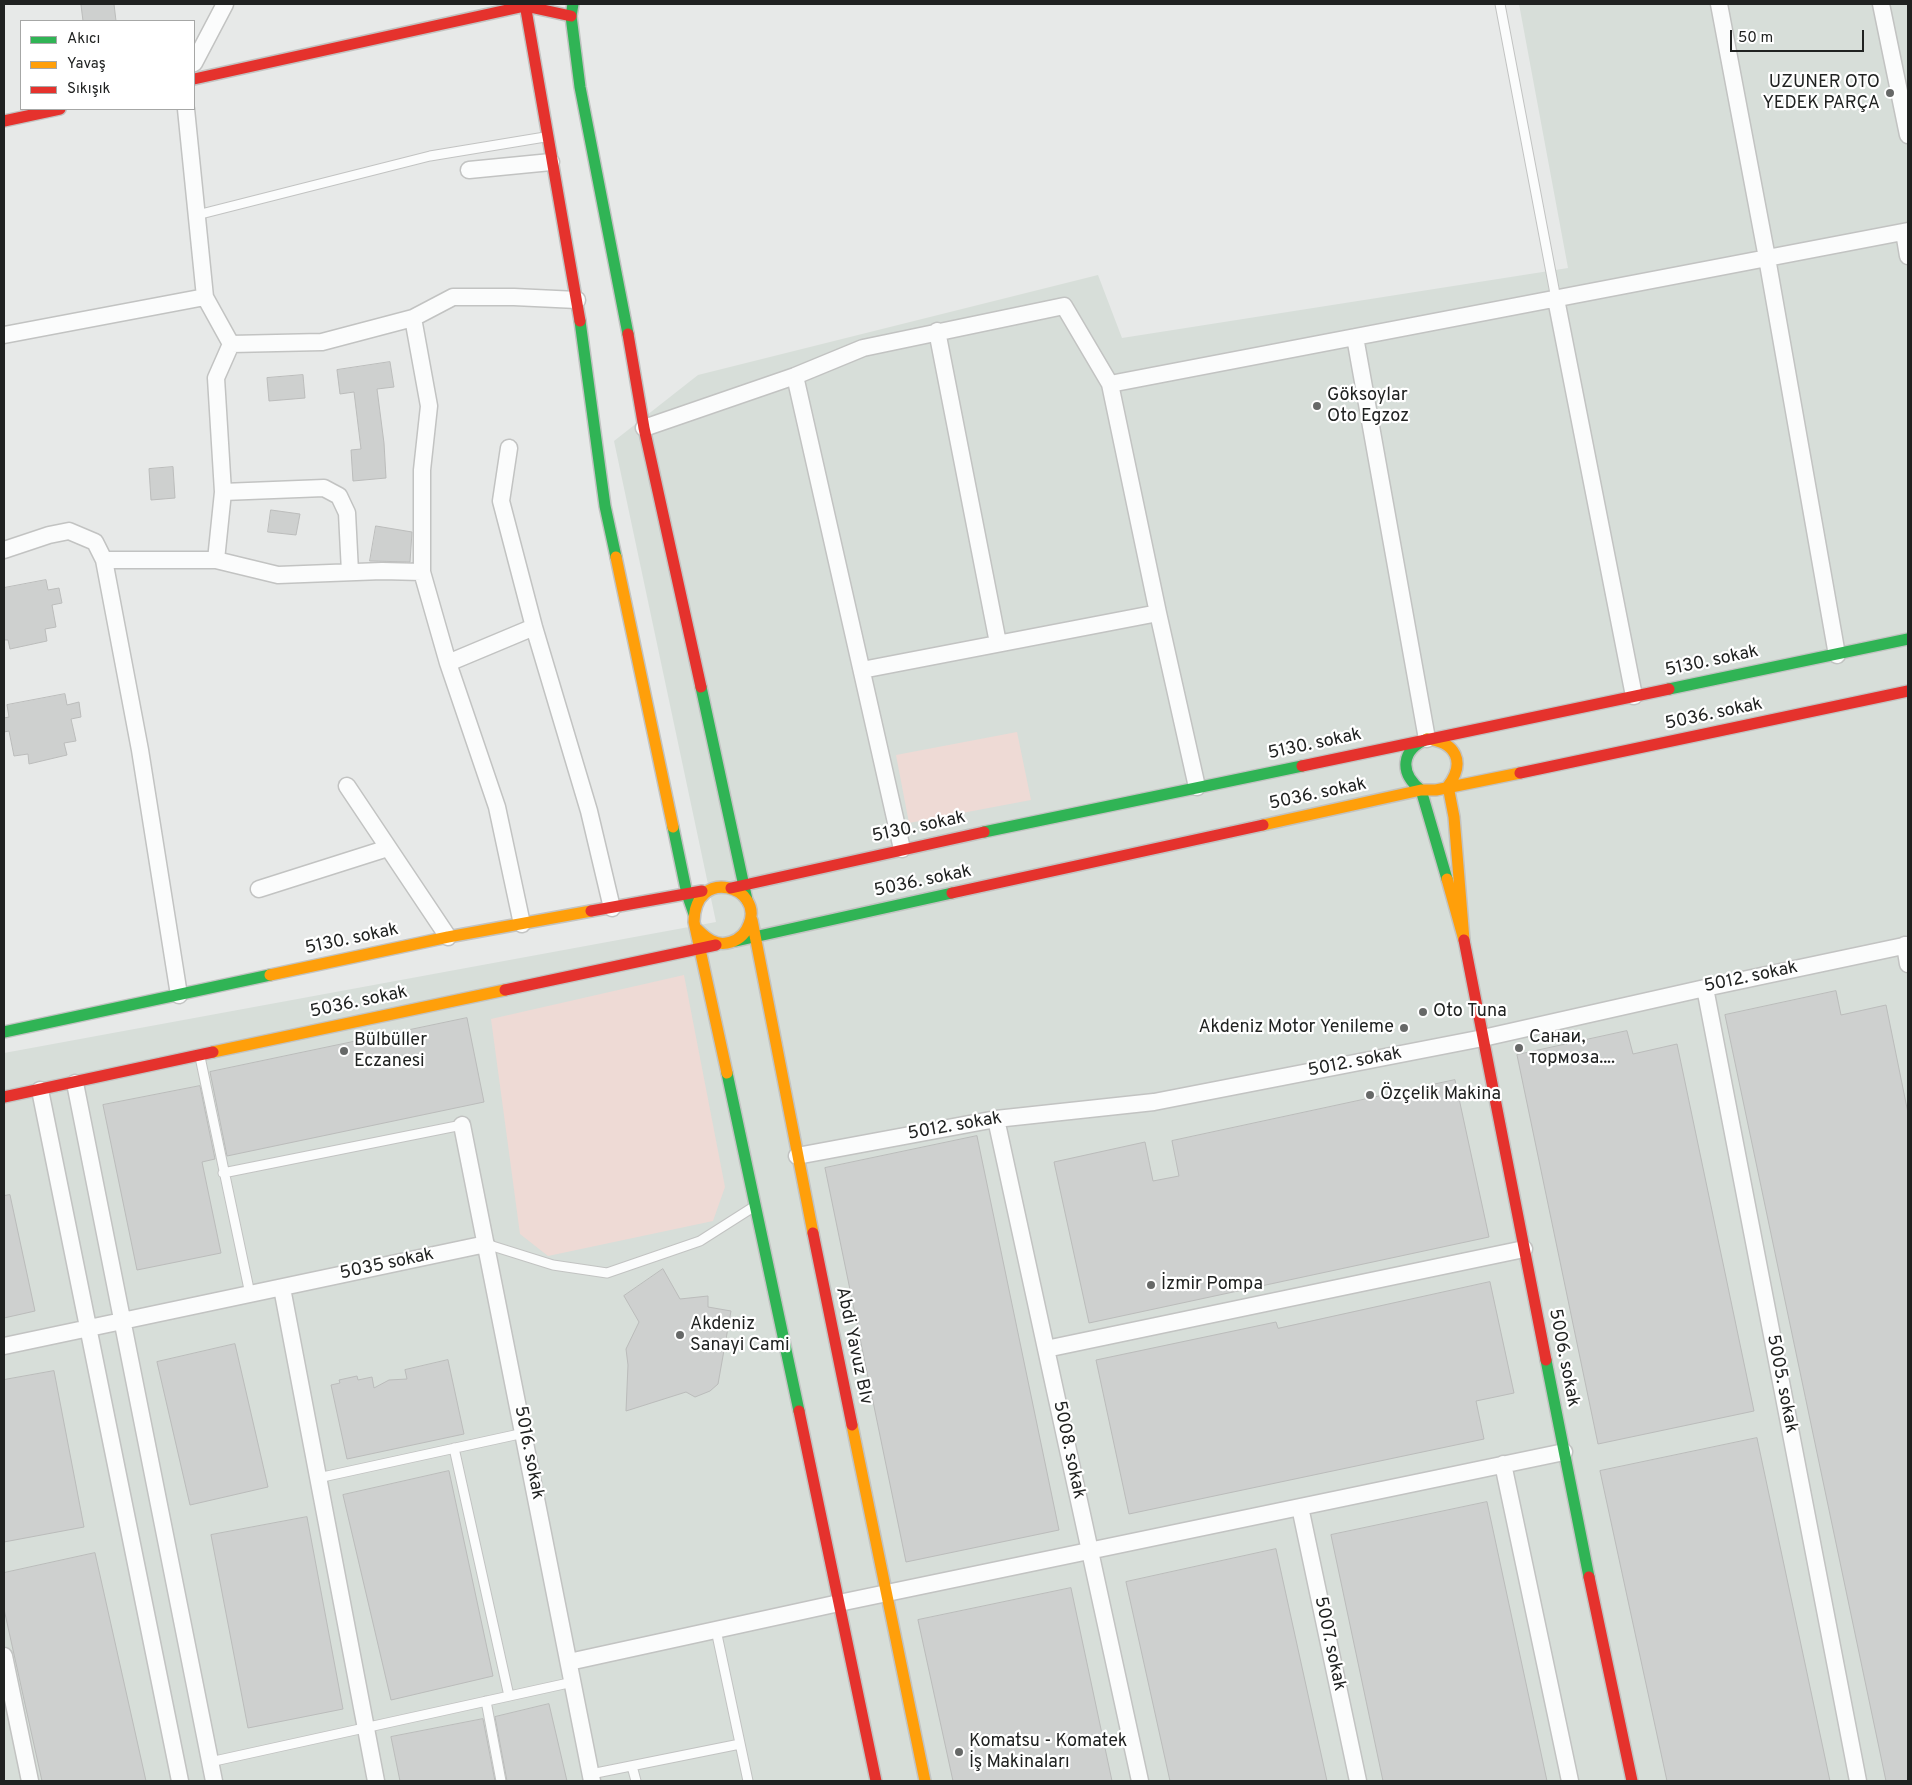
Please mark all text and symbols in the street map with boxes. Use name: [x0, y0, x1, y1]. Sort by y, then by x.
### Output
legend: [20, 20, 195, 110]
scale bar: [1732, 20, 1866, 52]
text: 50 m: [1738, 29, 1773, 48]
text: Akıcı: [67, 30, 100, 49]
text: Yavaş: [67, 55, 106, 74]
place label: UZUNER OTO YEDEK PARÇA: [1763, 72, 1880, 115]
text: Sıkışık: [67, 80, 111, 99]
marker: UZUNER OTO YEDEK PARÇA: [1884, 87, 1896, 99]
place label: Göksoylar Oto Egzoz: [1327, 385, 1409, 428]
marker: Göksoylar Oto Egzoz: [1311, 400, 1323, 412]
street label: 5130. sokak: [1663, 642, 1761, 682]
street label: 5036. sokak: [1663, 694, 1765, 736]
street label: 5130. sokak: [1266, 725, 1364, 765]
street label: 5036. sokak: [1267, 774, 1369, 816]
street label: 5130. sokak: [870, 808, 968, 848]
street label: 5036. sokak: [872, 861, 974, 903]
street label: 5130. sokak: [303, 920, 401, 960]
street label: 5012. sokak: [1702, 958, 1800, 998]
street label: 5036. sokak: [308, 982, 410, 1024]
place label: Oto Tuna: [1433, 1001, 1507, 1023]
marker: Oto Tuna: [1417, 1006, 1429, 1018]
place label: Akdeniz Motor Yenileme: [1198, 1017, 1394, 1039]
marker: Akdeniz Motor Yenileme: [1398, 1022, 1410, 1034]
place label: Санаи, тормоза....: [1529, 1027, 1615, 1070]
place label: Bülbüller Eczanesi: [354, 1030, 427, 1072]
marker: Санаи, тормоза....: [1513, 1042, 1525, 1054]
street label: 5012. sokak: [1306, 1043, 1404, 1083]
marker: Bülbüller Eczanesi: [338, 1045, 350, 1057]
place label: Özçelik Makina: [1380, 1084, 1501, 1106]
marker: Özçelik Makina: [1364, 1089, 1376, 1101]
street label: 5012. sokak: [906, 1108, 1004, 1146]
street label: 5035 sokak: [338, 1245, 436, 1285]
place label: İzmir Pompa: [1161, 1274, 1263, 1296]
marker: İzmir Pompa: [1145, 1279, 1157, 1291]
street label: Abdi Yavuz Blv: [830, 1285, 876, 1407]
street label: 5006. sokak: [1543, 1307, 1583, 1409]
place label: Akdeniz Sanayi Cami: [690, 1314, 790, 1356]
marker: Akdeniz Sanayi Cami: [674, 1329, 686, 1341]
street label: 5005. sokak: [1761, 1333, 1801, 1435]
street label: 5008. sokak: [1047, 1399, 1089, 1501]
street label: 5016. sokak: [508, 1404, 548, 1502]
street label: 5007. sokak: [1308, 1595, 1350, 1693]
place label: Komatsu - Komatek İş Makinaları: [969, 1731, 1127, 1774]
marker: Komatsu - Komatek İş Makinaları: [953, 1746, 965, 1758]

